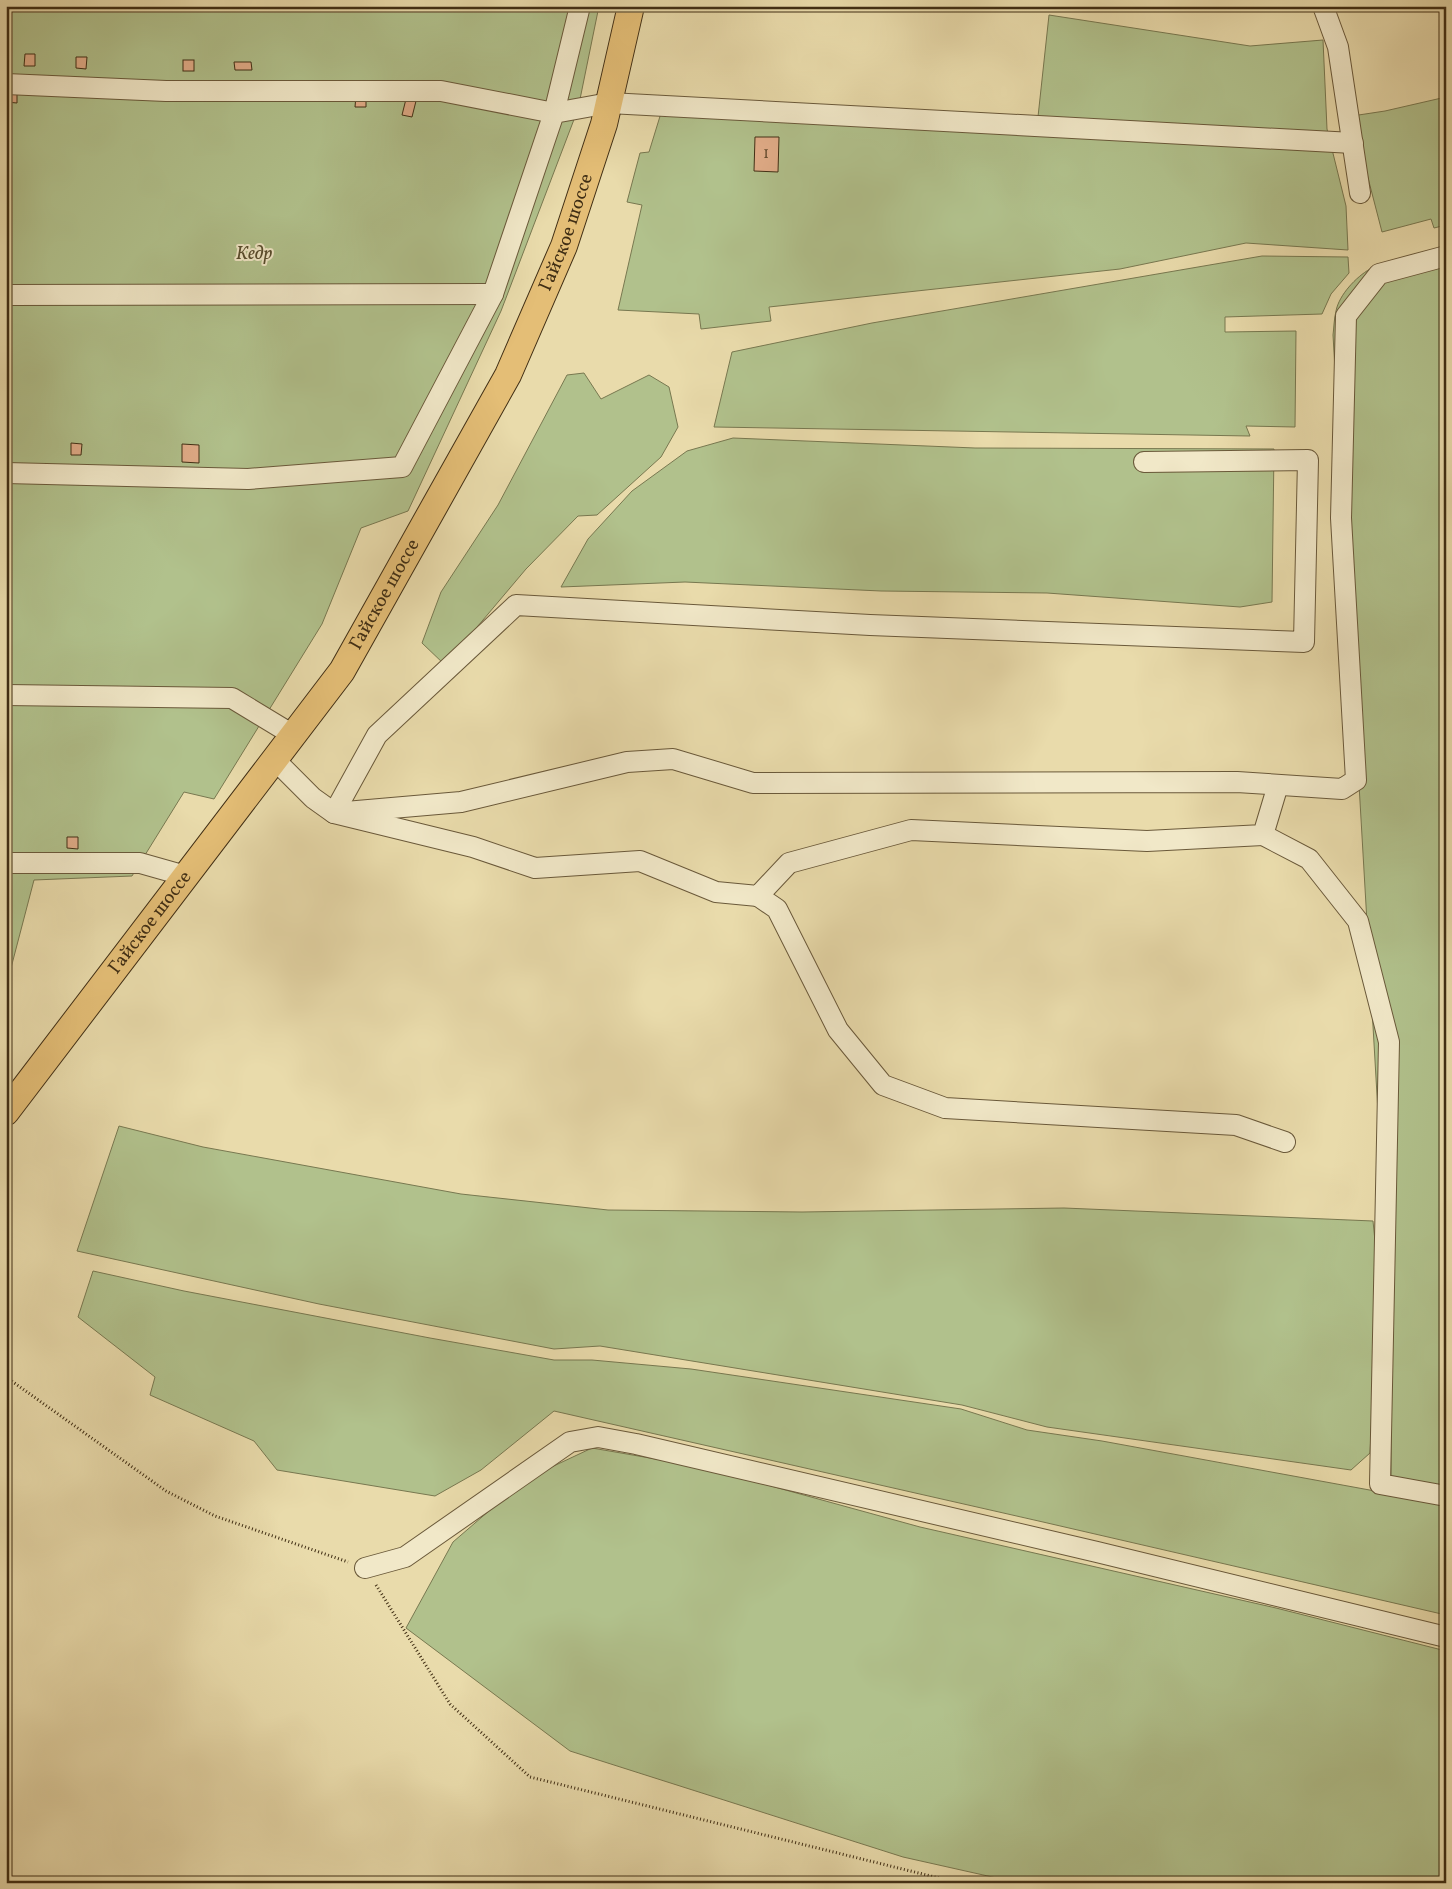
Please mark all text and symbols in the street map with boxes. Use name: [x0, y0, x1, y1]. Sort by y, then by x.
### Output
house number: 1: [763, 143, 769, 165]
street label: Гайское шоссе: [533, 170, 600, 295]
park label: Кедр: [236, 241, 272, 267]
street label: Гайское шоссе: [343, 534, 426, 655]
street label: Гайское шоссе: [102, 866, 198, 980]

